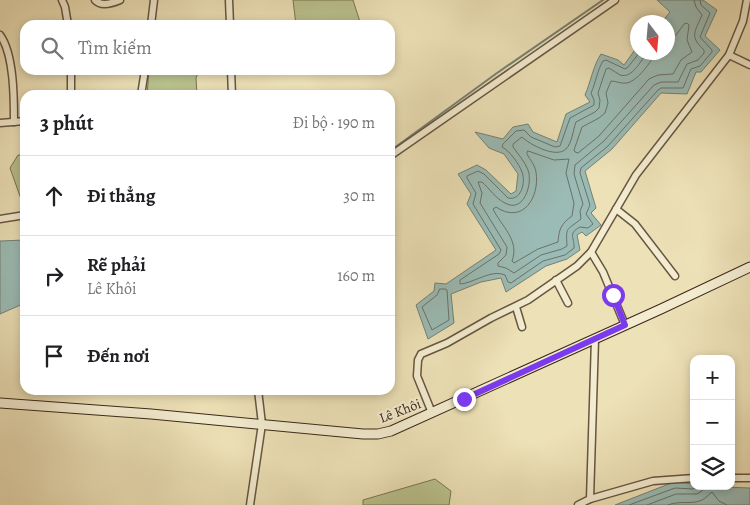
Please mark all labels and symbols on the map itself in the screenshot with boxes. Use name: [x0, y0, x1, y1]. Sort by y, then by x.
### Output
north arrow: [630, 15, 675, 60]
route start: [602, 284, 625, 307]
route end: [453, 388, 476, 411]
street label: Lê Khôi: [376, 394, 424, 428]

